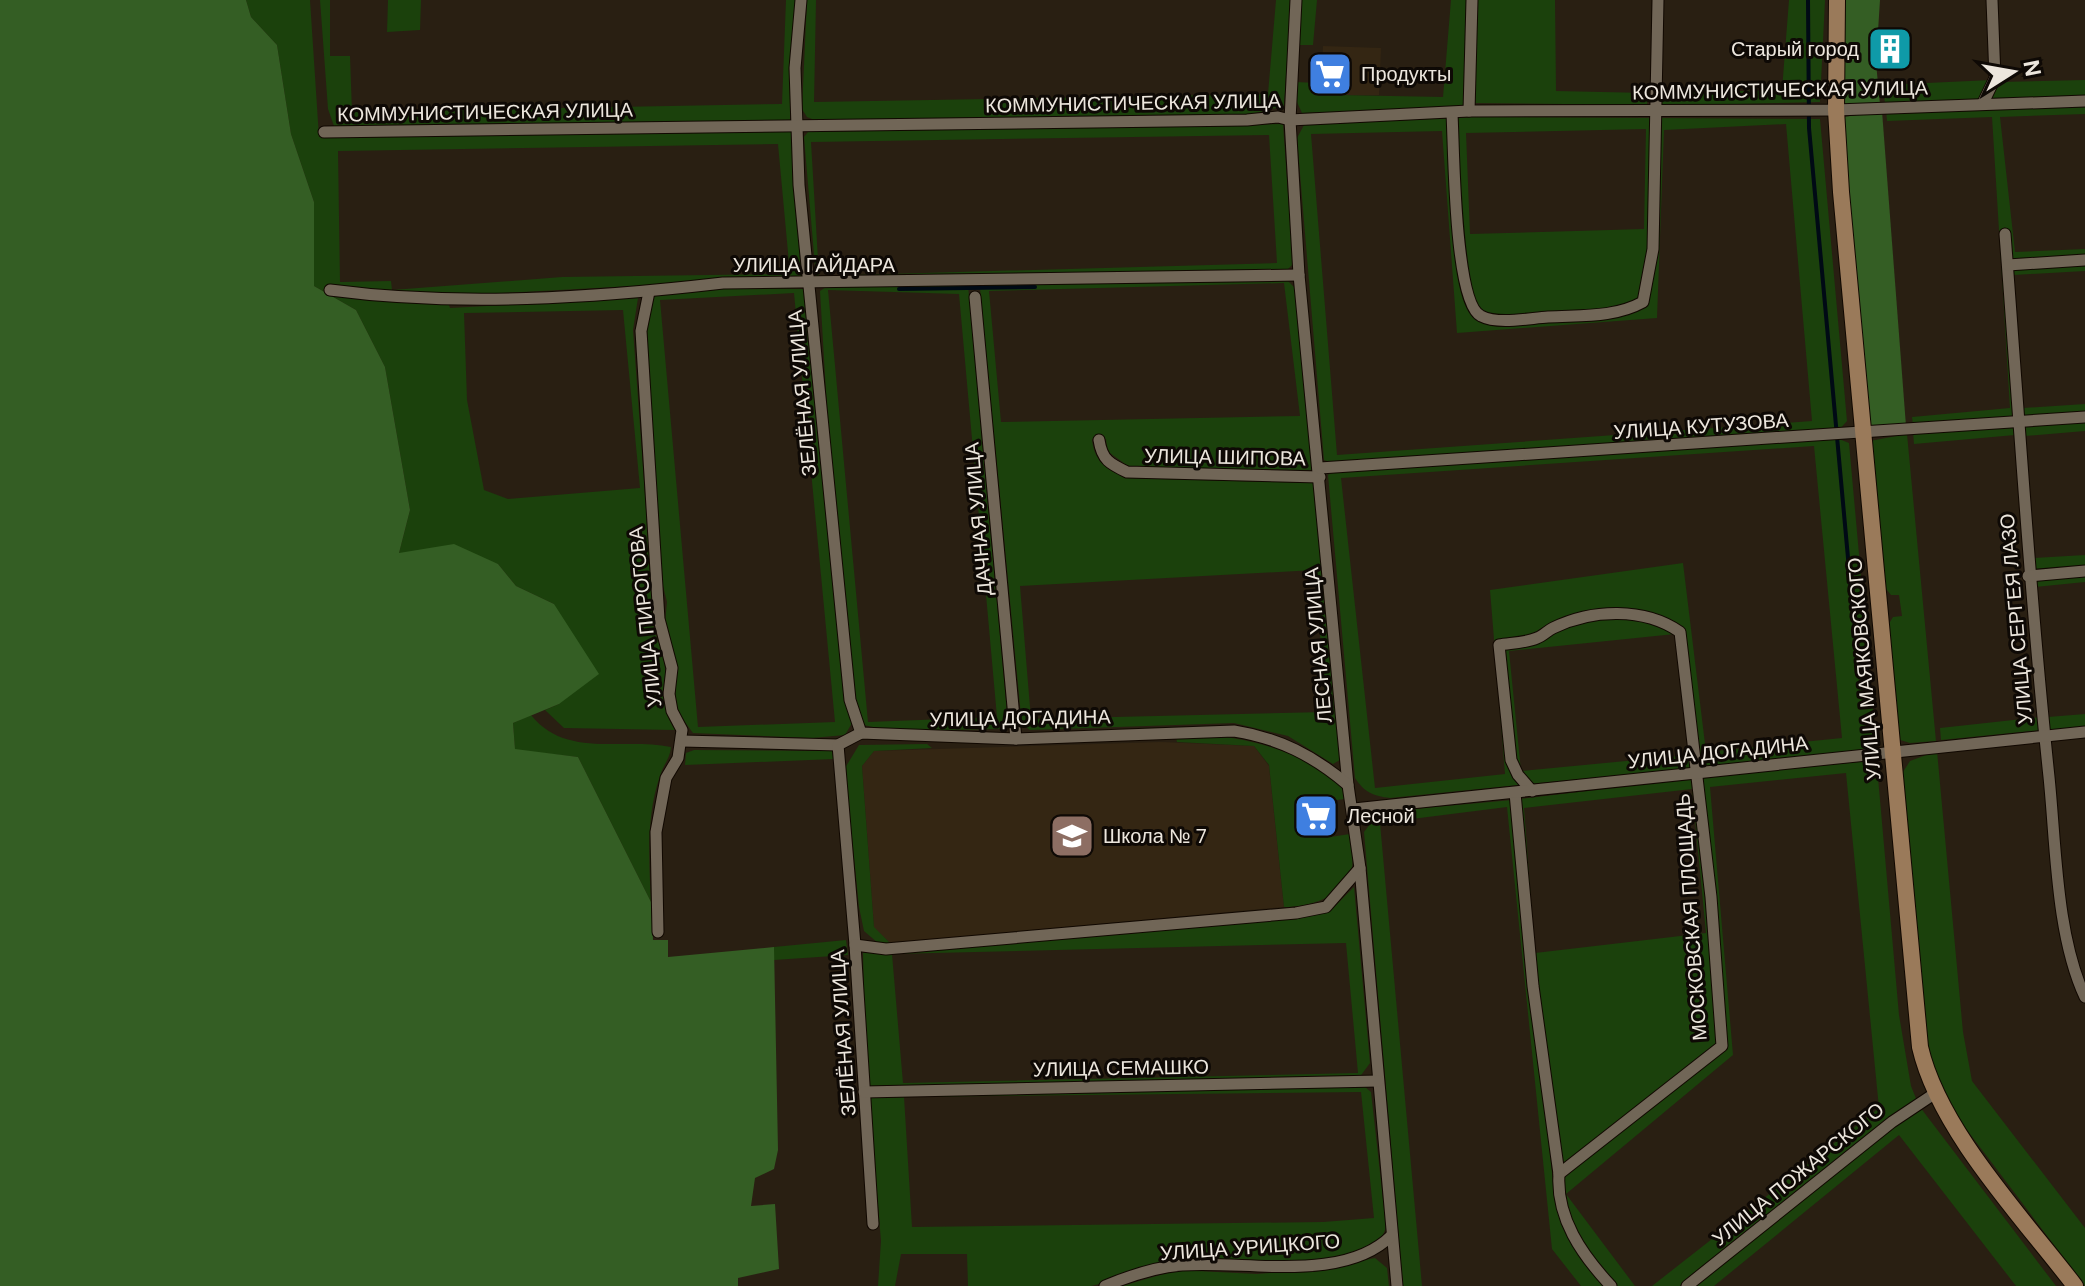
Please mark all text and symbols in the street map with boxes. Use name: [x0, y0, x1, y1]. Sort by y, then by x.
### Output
building icon: Старый город: [1866, 25, 1914, 73]
north arrow: [1973, 32, 2053, 112]
place label: Старый город: [1731, 36, 1859, 62]
supermarket icon: Продукты: [1306, 50, 1354, 98]
text: N: [2016, 58, 2048, 79]
place label: Продукты: [1361, 61, 1451, 87]
street label: КОММУНИСТИЧЕСКАЯ УЛИЦА: [1632, 74, 1929, 106]
street label: КОММУНИСТИЧЕСКАЯ УЛИЦА: [985, 87, 1282, 119]
street label: КОММУНИСТИЧЕСКАЯ УЛИЦА: [337, 96, 634, 128]
street label: УЛИЦА ГАЙДАРА: [733, 252, 896, 278]
street label: ЗЕЛЁНАЯ УЛИЦА: [782, 308, 822, 477]
street label: УЛИЦА КУТУЗОВА: [1613, 407, 1790, 445]
street label: ДАЧНАЯ УЛИЦА: [958, 441, 998, 597]
street label: УЛИЦА ШИПОВА: [1144, 443, 1307, 471]
street label: УЛИЦА СЕРГЕЯ ЛАЗО: [1994, 512, 2038, 726]
street label: УЛИЦА ПИРОГОВА: [623, 525, 667, 709]
street label: УЛИЦА МАЯКОВСКОГО: [1841, 556, 1887, 782]
street label: ЛЕСНАЯ УЛИЦА: [1298, 565, 1338, 724]
street label: УЛИЦА ДОГАДИНА: [929, 703, 1112, 733]
street label: УЛИЦА ДОГАДИНА: [1626, 730, 1810, 774]
supermarket icon: Лесной: [1292, 792, 1340, 840]
street label: МОСКОВСКАЯ ПЛОЩАДЬ: [1669, 792, 1713, 1042]
place label: Лесной: [1347, 803, 1415, 829]
school or university icon: Школа № 7: [1048, 812, 1096, 860]
place label: Школа № 7: [1103, 823, 1207, 849]
street label: ЗЕЛЁНАЯ УЛИЦА: [824, 948, 862, 1117]
street label: УЛИЦА СЕМАШКО: [1033, 1053, 1209, 1083]
street label: УЛИЦА ПОЖАРСКОГО: [1707, 1097, 1889, 1251]
street label: УЛИЦА УРИЦКОГО: [1159, 1228, 1341, 1266]

